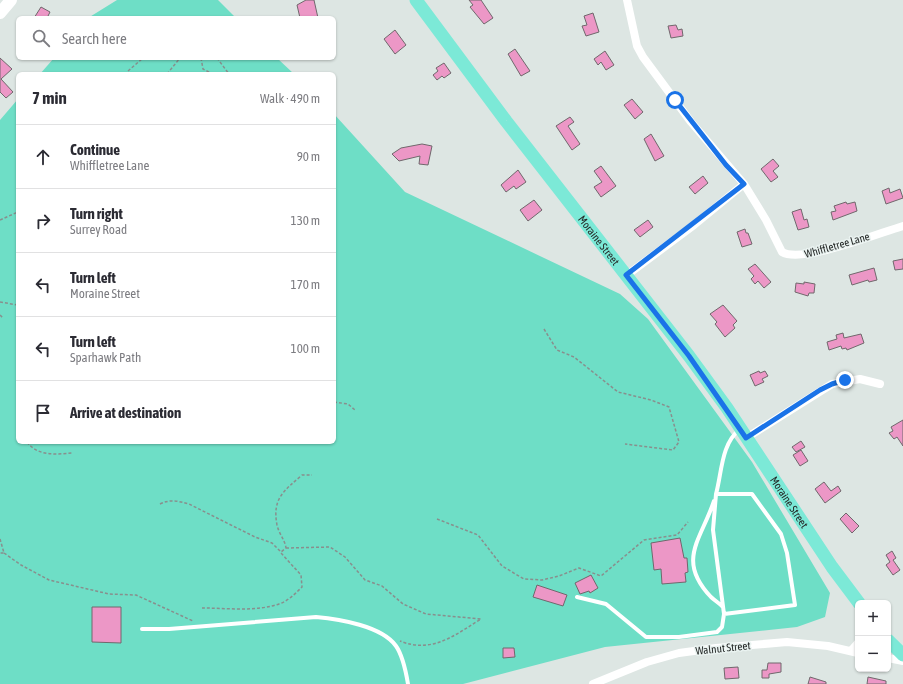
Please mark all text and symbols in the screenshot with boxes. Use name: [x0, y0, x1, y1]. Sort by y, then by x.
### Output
search box: [16, 16, 336, 60]
icon: search: [30, 27, 52, 49]
text: Search here: [62, 30, 127, 47]
text: 7 min: [32, 88, 67, 108]
text: Walk · 490 m: [260, 91, 320, 106]
route start: [666, 91, 684, 109]
text: Continue: [70, 141, 120, 158]
icon: ahead: [32, 146, 54, 168]
text: 90 m: [297, 149, 320, 164]
text: Whiffletree Lane: [70, 158, 149, 173]
text: Turn right: [70, 205, 123, 222]
icon: right: [32, 210, 54, 232]
text: 130 m: [291, 213, 320, 228]
street label: Moraine Street: [576, 213, 622, 267]
text: Surrey Road: [70, 222, 127, 237]
street label: Whiffletree Lane: [803, 230, 871, 260]
text: Turn left: [70, 269, 116, 286]
icon: left: [32, 274, 54, 296]
text: 170 m: [291, 277, 320, 292]
text: Moraine Street: [70, 286, 140, 301]
text: Turn left: [70, 333, 116, 350]
icon: left: [32, 338, 54, 360]
text: 100 m: [291, 341, 320, 356]
text: Sparhawk Path: [70, 350, 141, 365]
route end: [836, 371, 854, 389]
icon: arrive: [32, 402, 54, 424]
text: Arrive at destination: [70, 404, 181, 421]
street label: Moraine Street: [768, 474, 811, 530]
map controls: [855, 600, 891, 672]
button: +: [855, 600, 891, 636]
button: −: [855, 636, 891, 672]
street label: Walnut Street: [695, 639, 751, 657]

